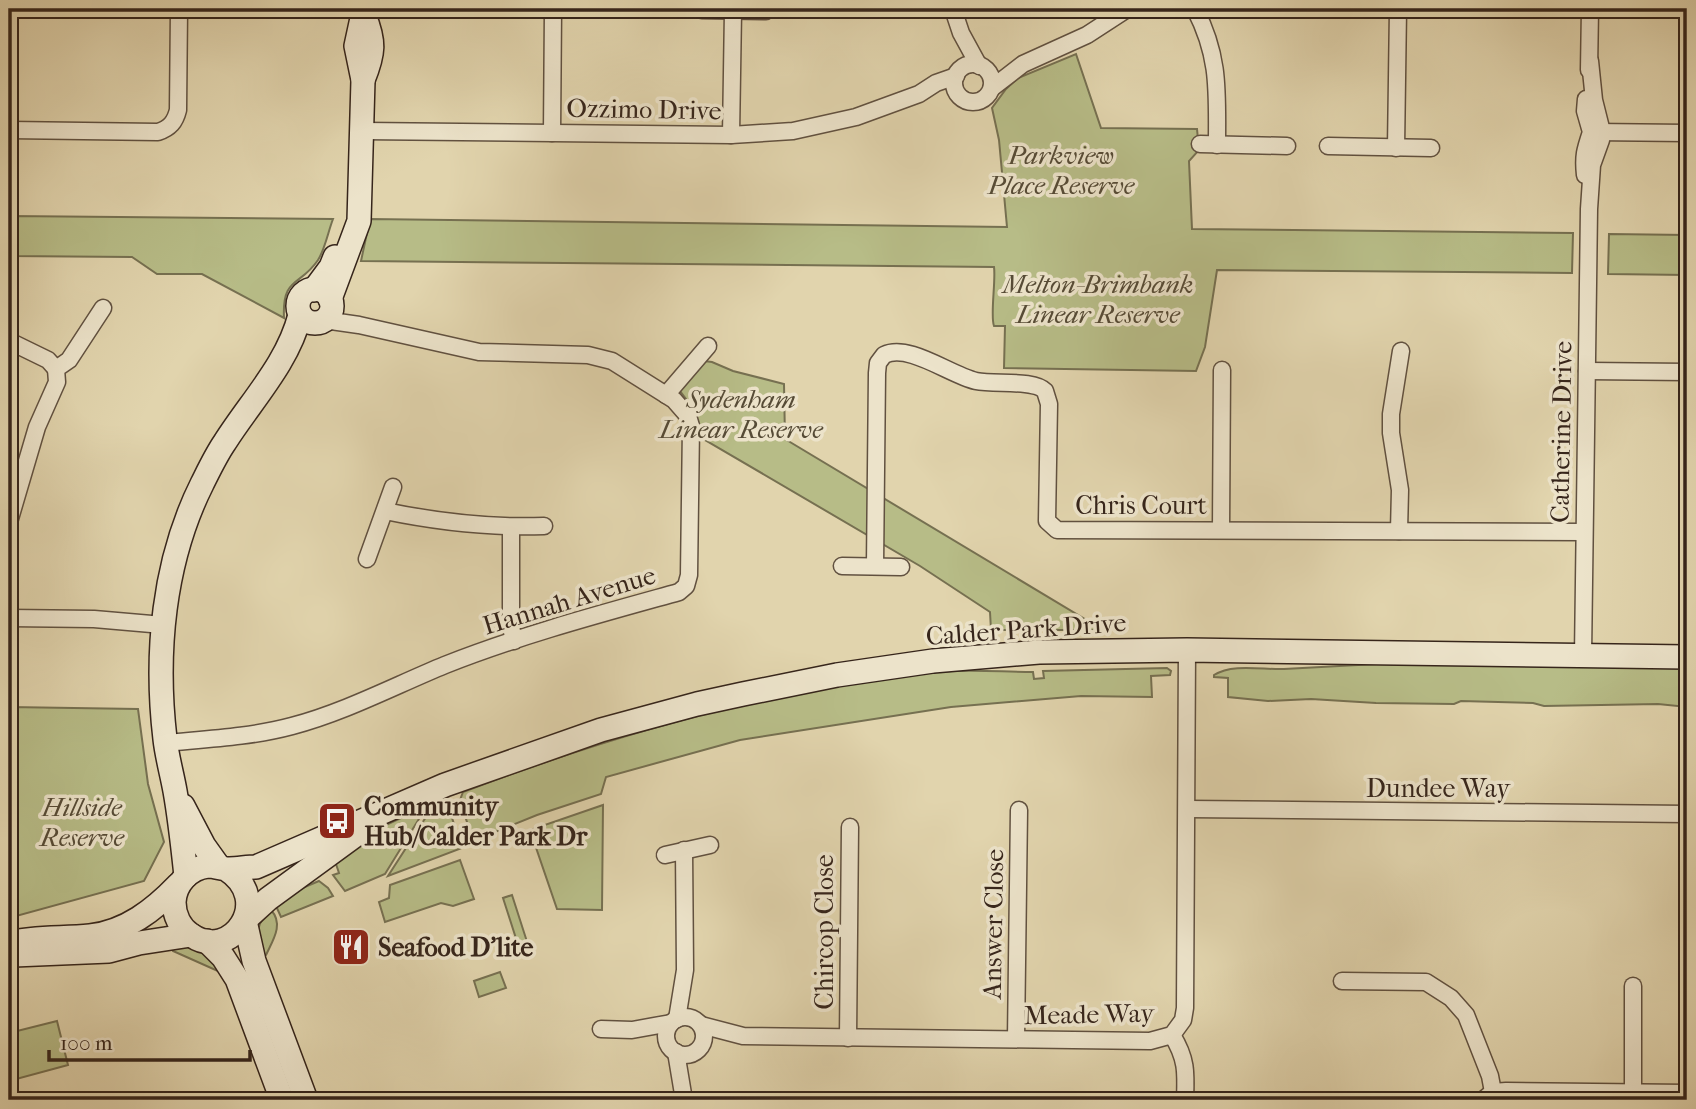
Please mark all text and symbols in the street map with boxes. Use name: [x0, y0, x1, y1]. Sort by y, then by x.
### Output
street label: Ozzimo Drive: [566, 93, 722, 126]
park label: Parkview Place Reserve: [987, 140, 1136, 201]
park label: Melton-Brimbank Linear Reserve: [1001, 269, 1193, 330]
street label: Catherine Drive: [1544, 341, 1579, 523]
park label: Sydenham Linear Reserve: [657, 384, 824, 445]
street label: Chris Court: [1075, 490, 1208, 521]
street label: Hannah Avenue: [479, 559, 659, 641]
street label: Calder Park Drive: [925, 607, 1127, 652]
street label: Dundee Way: [1366, 773, 1511, 804]
place label: Community Hub/Calder Park Dr: [364, 791, 588, 852]
park label: Hillside Reserve: [38, 792, 125, 853]
bus stop icon: Community Hub/Calder Park Dr: [316, 800, 358, 842]
street label: Answer Close: [977, 849, 1010, 1000]
street label: Chircop Close: [809, 854, 840, 1010]
restaurant icon: Seafood D'lite: [330, 926, 372, 968]
place label: Seafood D'lite: [378, 932, 534, 963]
street label: Meade Way: [1024, 998, 1156, 1031]
scale bar: [49, 1018, 250, 1062]
text: 100 m: [60, 1031, 113, 1055]

